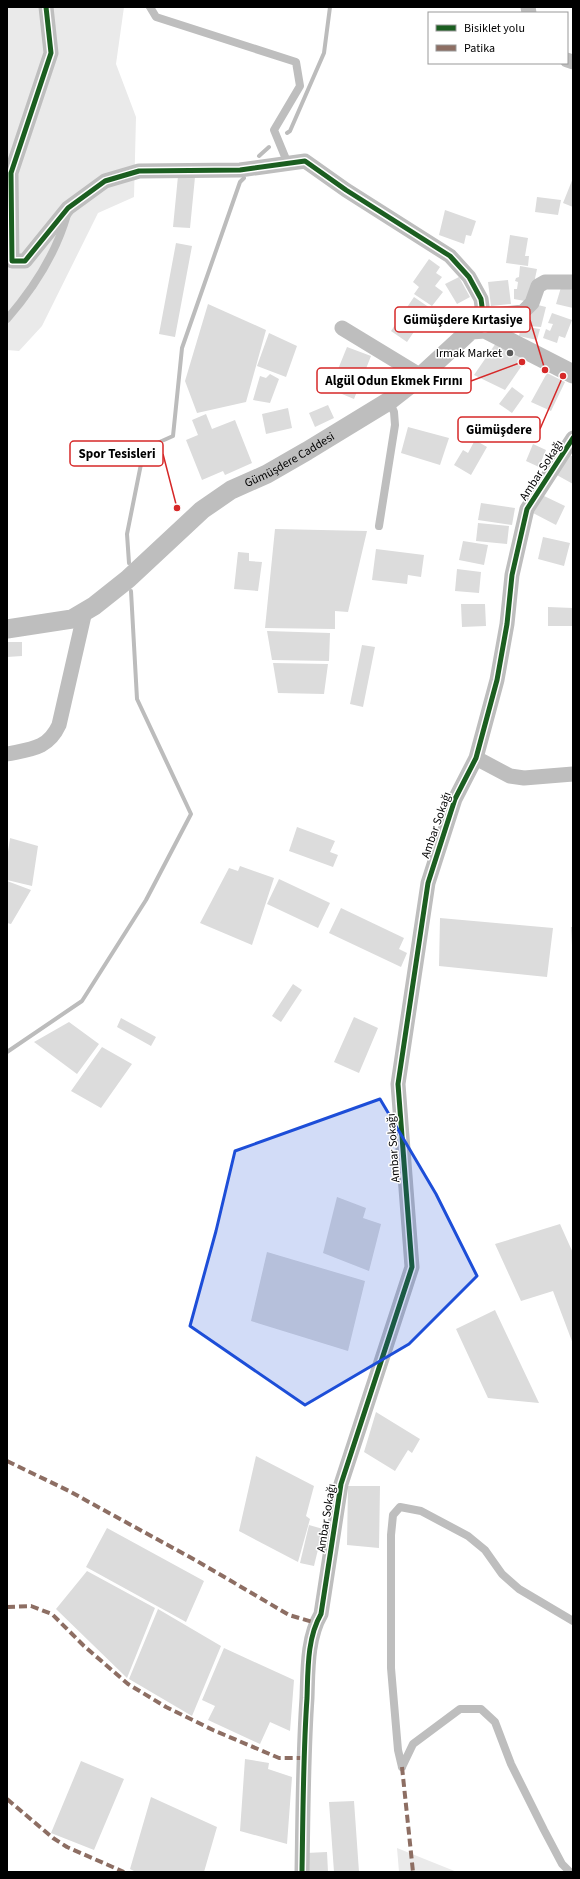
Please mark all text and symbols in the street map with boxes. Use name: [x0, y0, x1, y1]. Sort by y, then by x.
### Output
legend: [428, 12, 568, 64]
text: Bisiklet yolu: [464, 20, 525, 37]
text: Patika: [464, 40, 495, 57]
callout: Gümüşdere Kırtasiye: [395, 307, 530, 332]
text: Gümüşdere Kırtasiye: [403, 311, 523, 329]
place label: Irmak Market: [436, 345, 502, 362]
marker: Irmak Market: [505, 348, 515, 358]
callout: Algül Odun Ekmek Fırını: [317, 368, 471, 393]
text: Algül Odun Ekmek Fırını: [324, 372, 463, 390]
callout: Gümüşdere: [458, 417, 540, 442]
text: Gümüşdere: [466, 421, 532, 439]
street label: Gümüşdere Caddesi: [242, 428, 338, 492]
street label: Ambar Sokağı: [515, 437, 567, 504]
callout: Spor Tesisleri: [70, 441, 163, 466]
text: Spor Tesisleri: [79, 445, 155, 463]
street label: Ambar Sokağı: [417, 790, 456, 861]
street label: Ambar Sokağı: [383, 1113, 404, 1183]
street label: Ambar Sokağı: [313, 1483, 340, 1554]

